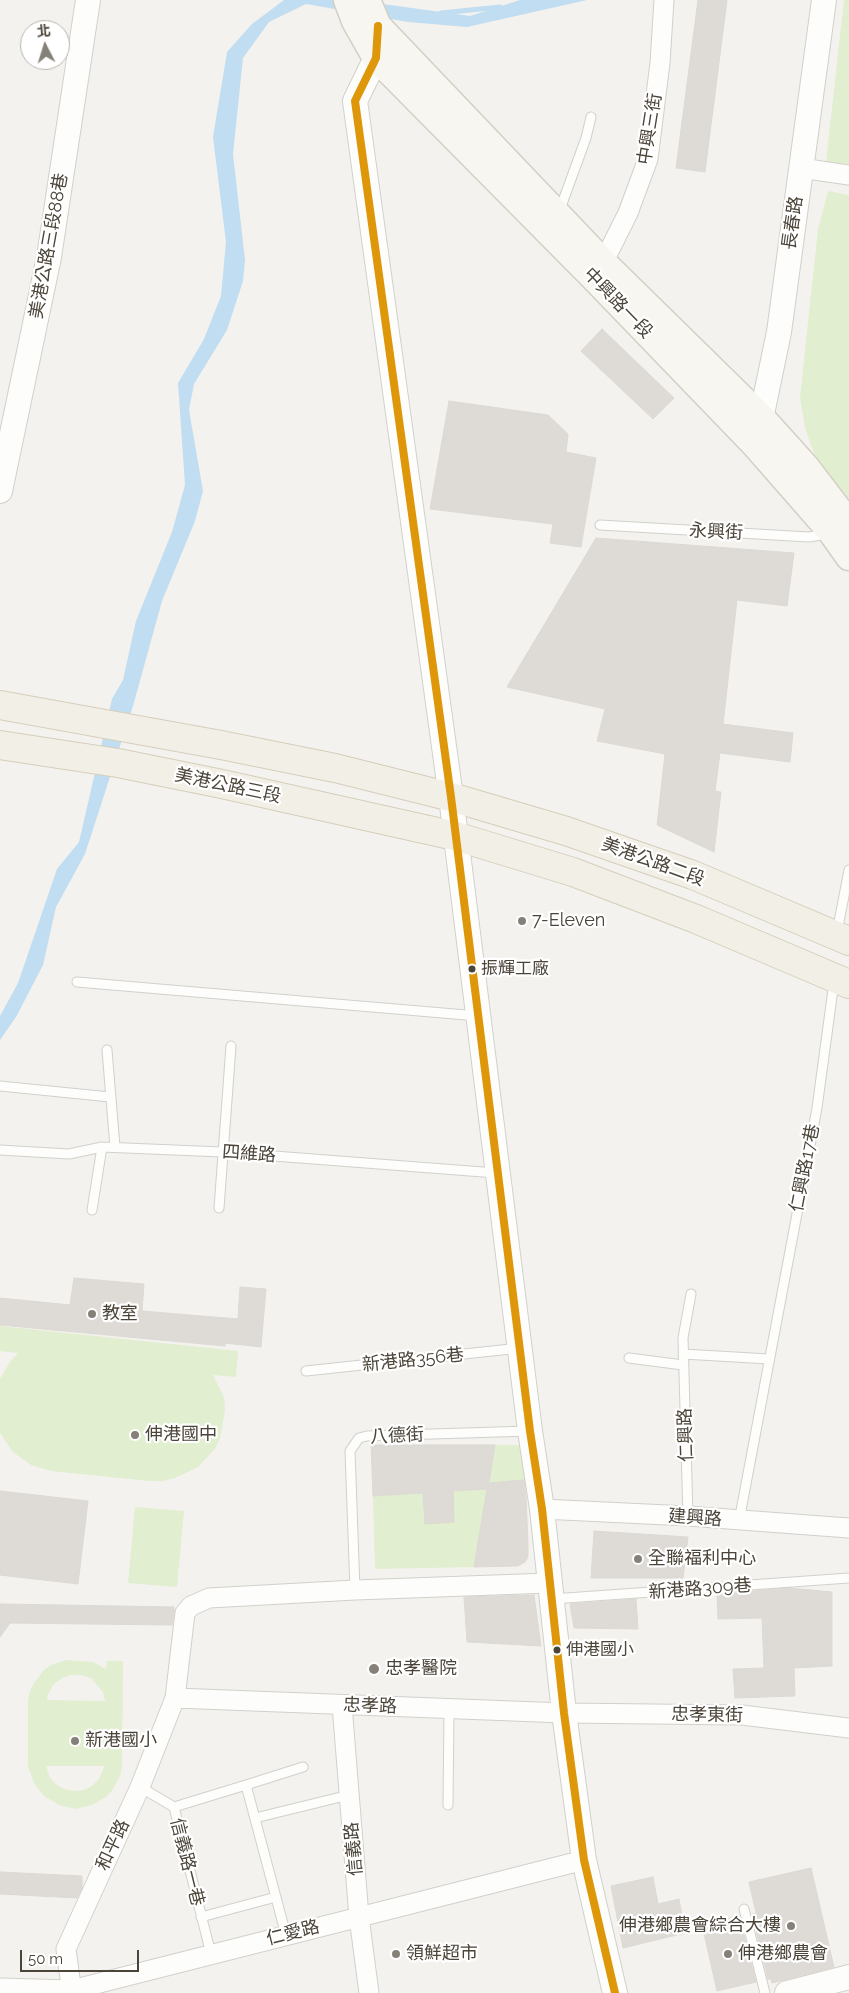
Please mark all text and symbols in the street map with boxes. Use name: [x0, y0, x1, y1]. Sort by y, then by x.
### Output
north arrow: [20, 20, 70, 70]
text: 北: [36, 22, 51, 40]
street label: 中興三街: [634, 92, 666, 166]
street label: 美港公路三段88巷: [26, 172, 72, 320]
street label: 長春路: [779, 195, 807, 251]
street label: 中興路一段: [579, 263, 657, 343]
street label: 永興街: [688, 520, 744, 544]
street label: 美港公路三段: [173, 764, 283, 808]
street label: 美港公路二段: [599, 833, 707, 891]
place label: 7-Eleven: [532, 910, 605, 932]
marker: 7-Eleven: [516, 915, 528, 927]
place label: 振輝工廠: [481, 959, 549, 979]
marker: 振輝工廠: [467, 964, 477, 974]
street label: 仁興路17巷: [786, 1122, 824, 1214]
street label: 四維路: [221, 1141, 277, 1167]
place label: 教室: [102, 1303, 138, 1325]
marker: 教室: [86, 1308, 98, 1320]
street label: 新港路356巷: [361, 1344, 465, 1376]
street label: 仁興路: [674, 1408, 698, 1462]
place label: 伸港國中: [145, 1424, 217, 1446]
street label: 八德街: [369, 1424, 425, 1448]
marker: 伸港國中: [129, 1429, 141, 1441]
street label: 建興路: [667, 1505, 723, 1531]
place label: 全聯福利中心: [648, 1548, 756, 1570]
marker: 全聯福利中心: [632, 1553, 644, 1565]
street label: 新港路309巷: [648, 1575, 752, 1603]
place label: 伸港國小: [566, 1640, 634, 1660]
marker: 伸港國小: [552, 1645, 562, 1655]
place label: 忠孝醫院: [385, 1658, 457, 1680]
marker: 忠孝醫院: [367, 1662, 381, 1676]
street label: 忠孝路: [343, 1694, 397, 1718]
street label: 忠孝東街: [671, 1704, 743, 1726]
place label: 新港國小: [85, 1730, 157, 1752]
marker: 新港國小: [69, 1735, 81, 1747]
street label: 和平路: [92, 1816, 134, 1874]
street label: 信義路一巷: [166, 1816, 208, 1908]
street label: 信義路: [341, 1821, 367, 1877]
place label: 伸港鄉農會綜合大樓: [619, 1915, 781, 1937]
street label: 仁愛路: [264, 1916, 322, 1950]
marker: 伸港鄉農會綜合大樓: [785, 1920, 797, 1932]
scale bar: [22, 1940, 141, 1972]
place label: 領鮮超市: [406, 1943, 478, 1965]
place label: 伸港鄉農會: [738, 1943, 828, 1965]
marker: 領鮮超市: [390, 1948, 402, 1960]
marker: 伸港鄉農會: [722, 1948, 734, 1960]
text: 50 m: [28, 1950, 63, 1968]

